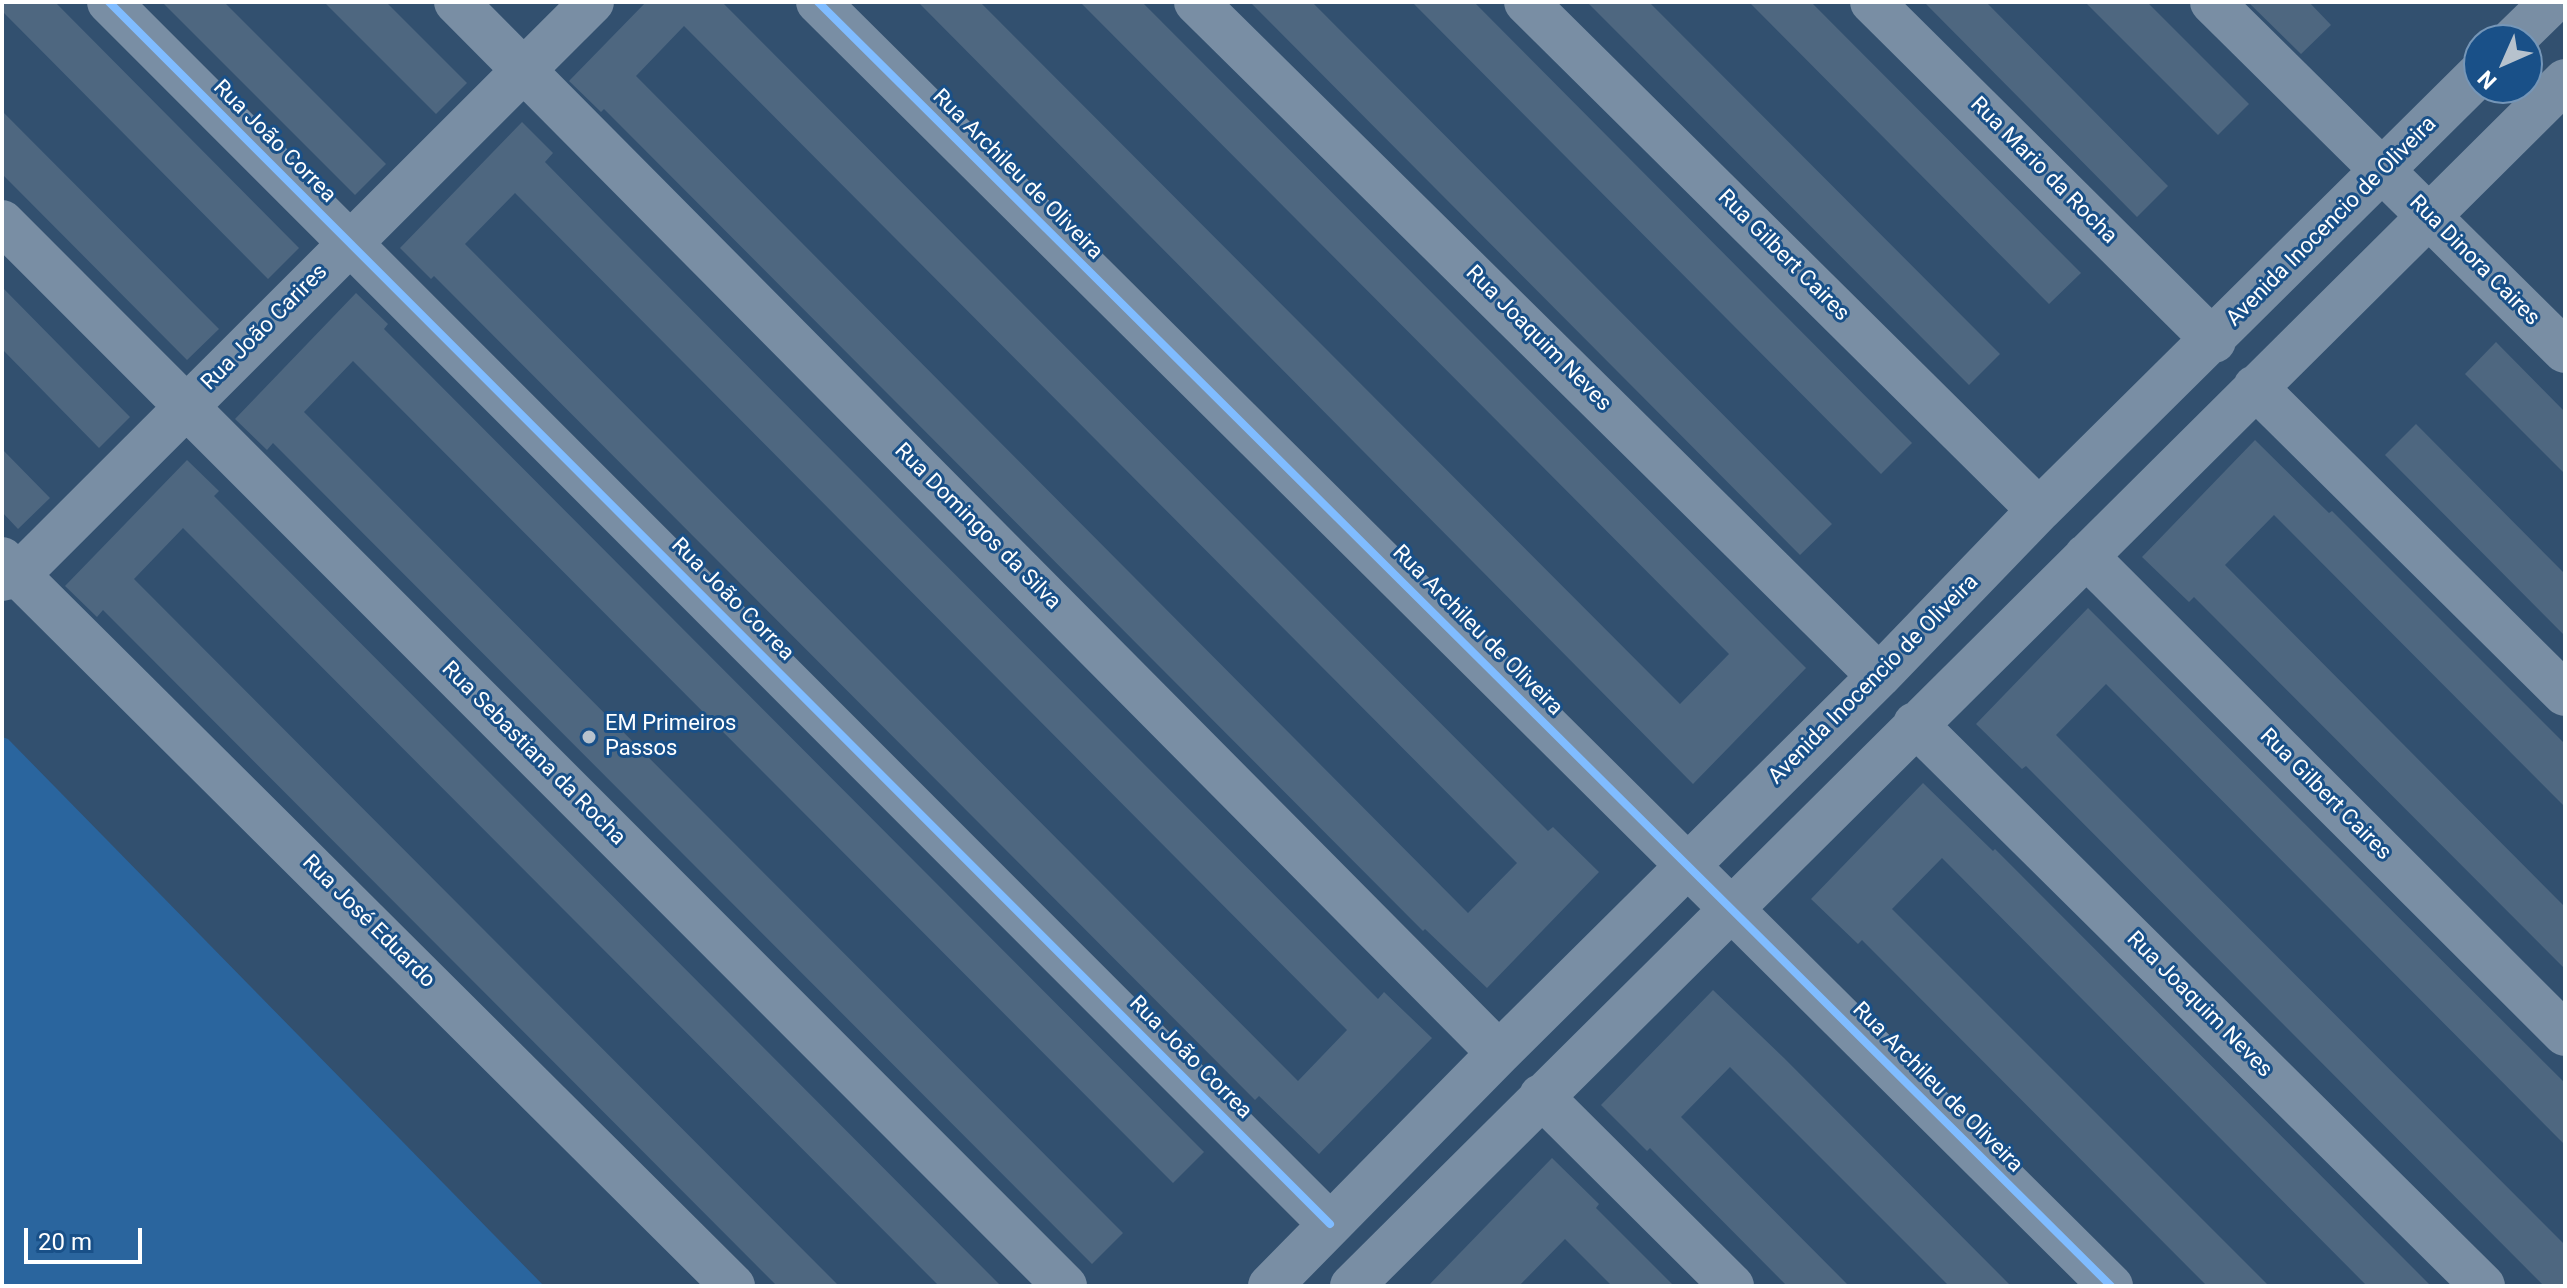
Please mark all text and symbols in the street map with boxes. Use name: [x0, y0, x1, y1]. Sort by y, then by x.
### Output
north arrow: [2463, 24, 2543, 104]
text: N: [2473, 66, 2501, 94]
street label: Rua João Correa: [207, 75, 341, 209]
street label: Rua Archileu de Oliveira: [926, 84, 1108, 266]
street label: Rua Mario da Rocha: [1964, 92, 2122, 250]
street label: Avenida Inocencio de Oliveira: [2222, 112, 2442, 332]
street label: Rua Gilbert Caires: [1712, 185, 1854, 327]
street label: Rua Dinora Caires: [2403, 190, 2545, 332]
street label: Rua João Carires: [197, 260, 333, 396]
street label: Rua Joaquim Neves: [1460, 261, 1616, 417]
street label: Rua Domingos da Silva: [888, 438, 1066, 616]
street label: Rua João Correa: [665, 533, 799, 667]
street label: Rua Archileu de Oliveira: [1386, 540, 1568, 722]
street label: Avenida Inocencio de Oliveira: [1764, 570, 1984, 790]
street label: Rua Sebastiana da Rocha: [436, 657, 630, 851]
place label: EM Primeiros Passos: [605, 711, 736, 762]
street label: Rua Gilbert Caires: [2254, 724, 2396, 866]
marker: EM Primeiros Passos: [580, 728, 598, 746]
street label: Rua José Eduardo: [296, 850, 440, 994]
street label: Rua Joaquim Neves: [2121, 927, 2277, 1083]
street label: Rua João Correa: [1123, 991, 1257, 1125]
street label: Rua Archileu de Oliveira: [1846, 997, 2028, 1179]
scale bar: [28, 1212, 146, 1262]
text: 20 m: [38, 1228, 92, 1256]

